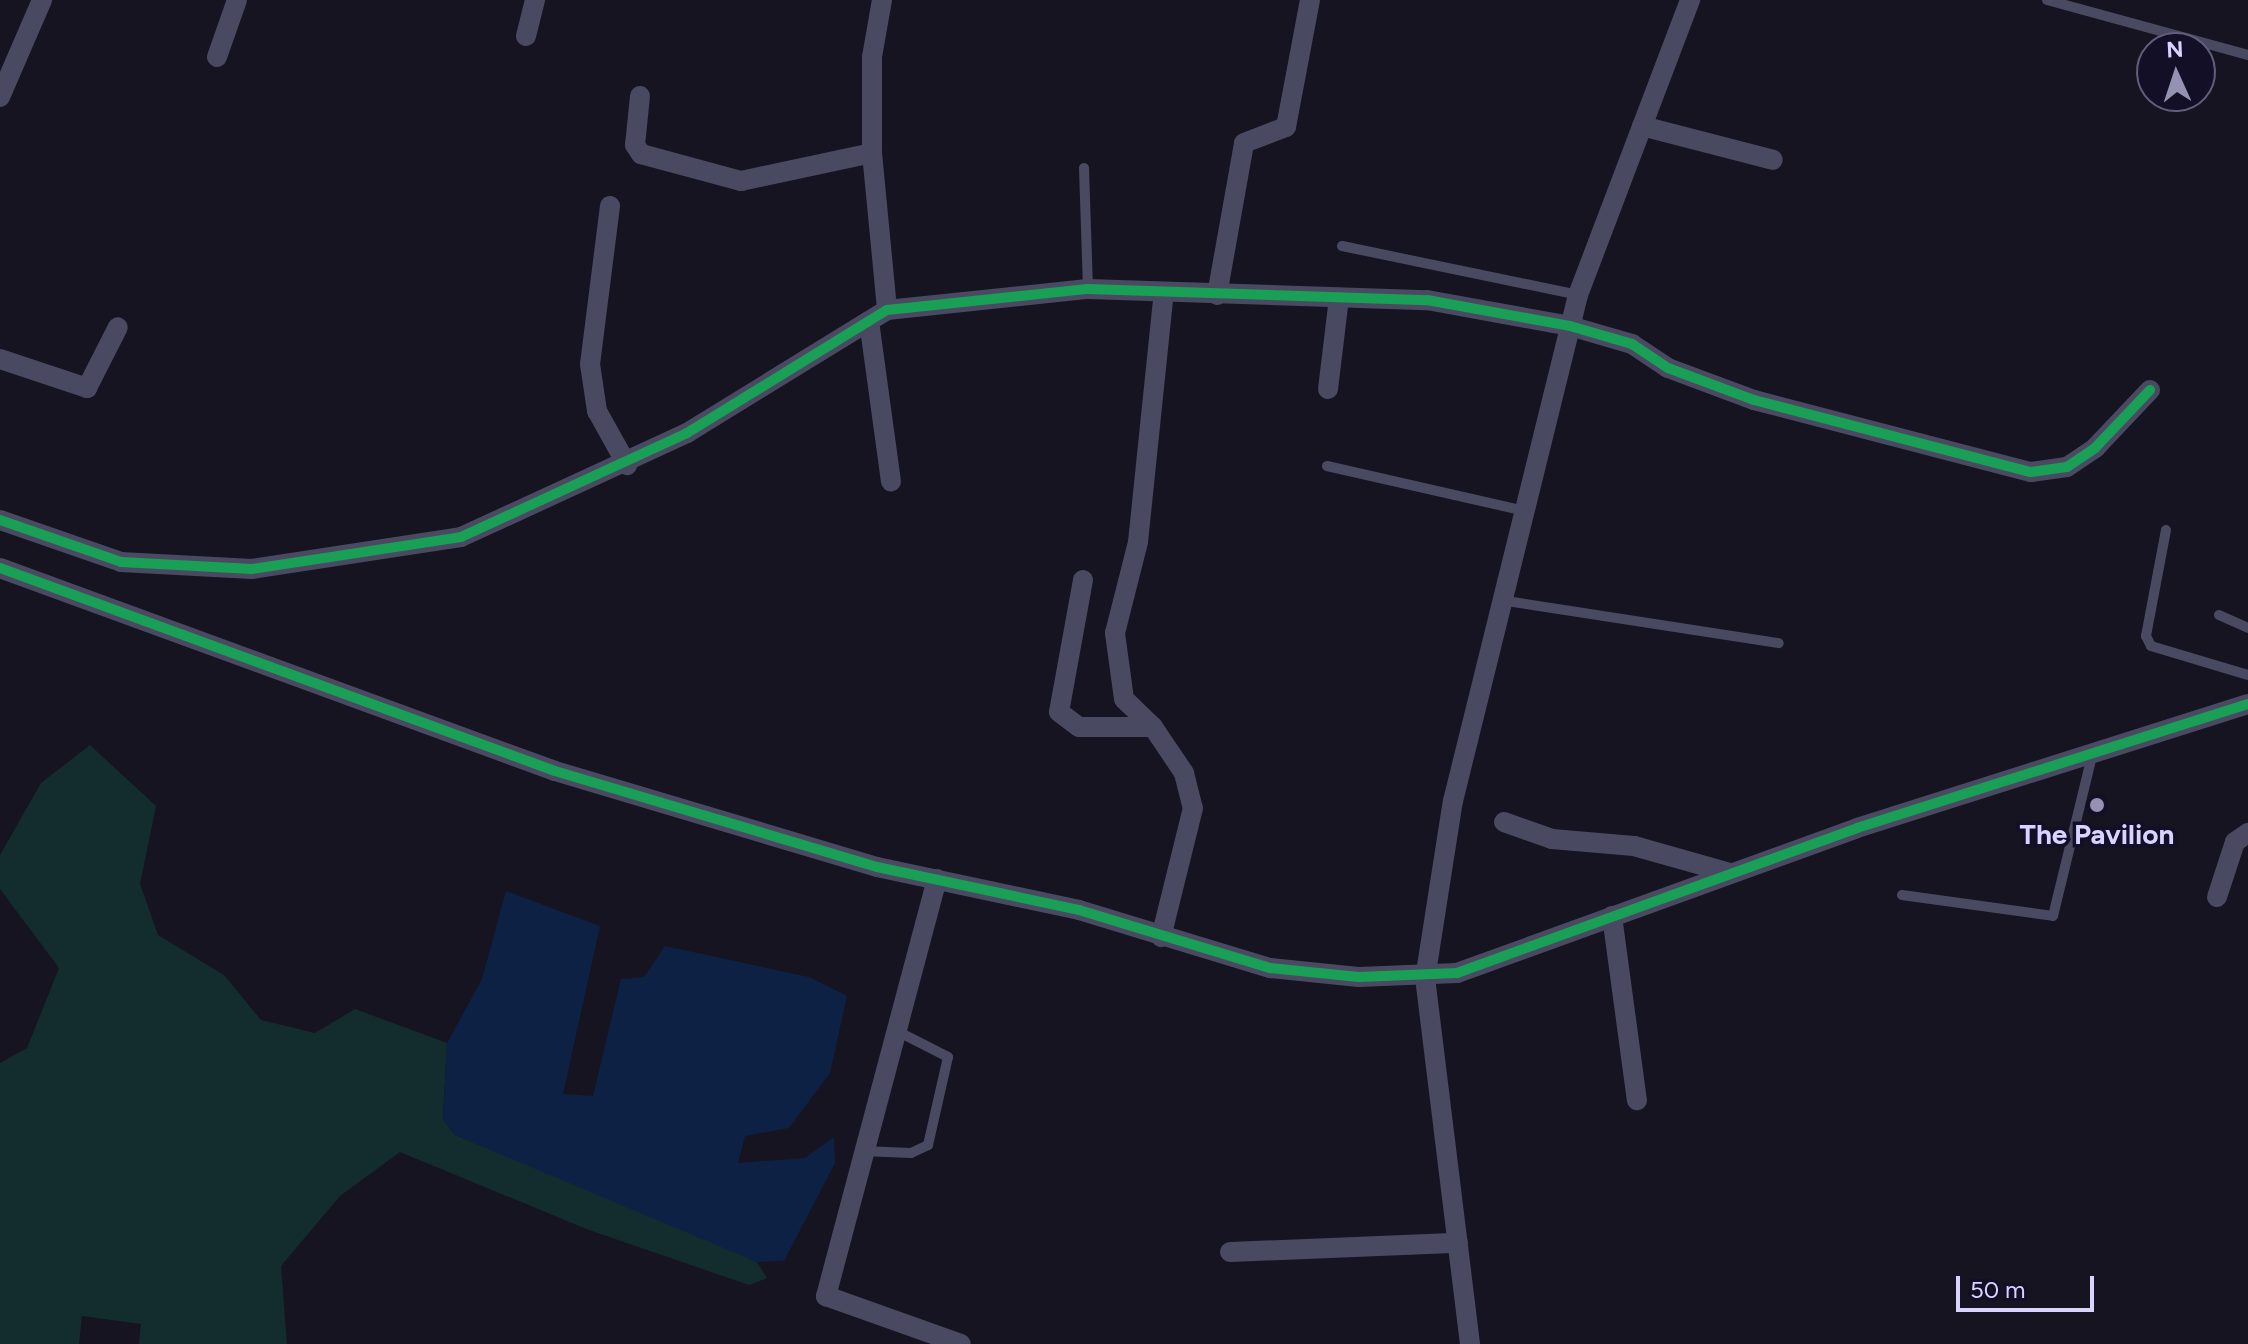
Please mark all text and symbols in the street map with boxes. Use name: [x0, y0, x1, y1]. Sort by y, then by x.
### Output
north arrow: [2136, 32, 2216, 112]
text: N: [2166, 36, 2184, 63]
marker: The Pavilion: [2088, 796, 2106, 814]
place label: The Pavilion: [2020, 817, 2174, 851]
scale bar: [1960, 1260, 2098, 1310]
text: 50 m: [1970, 1275, 2026, 1304]

